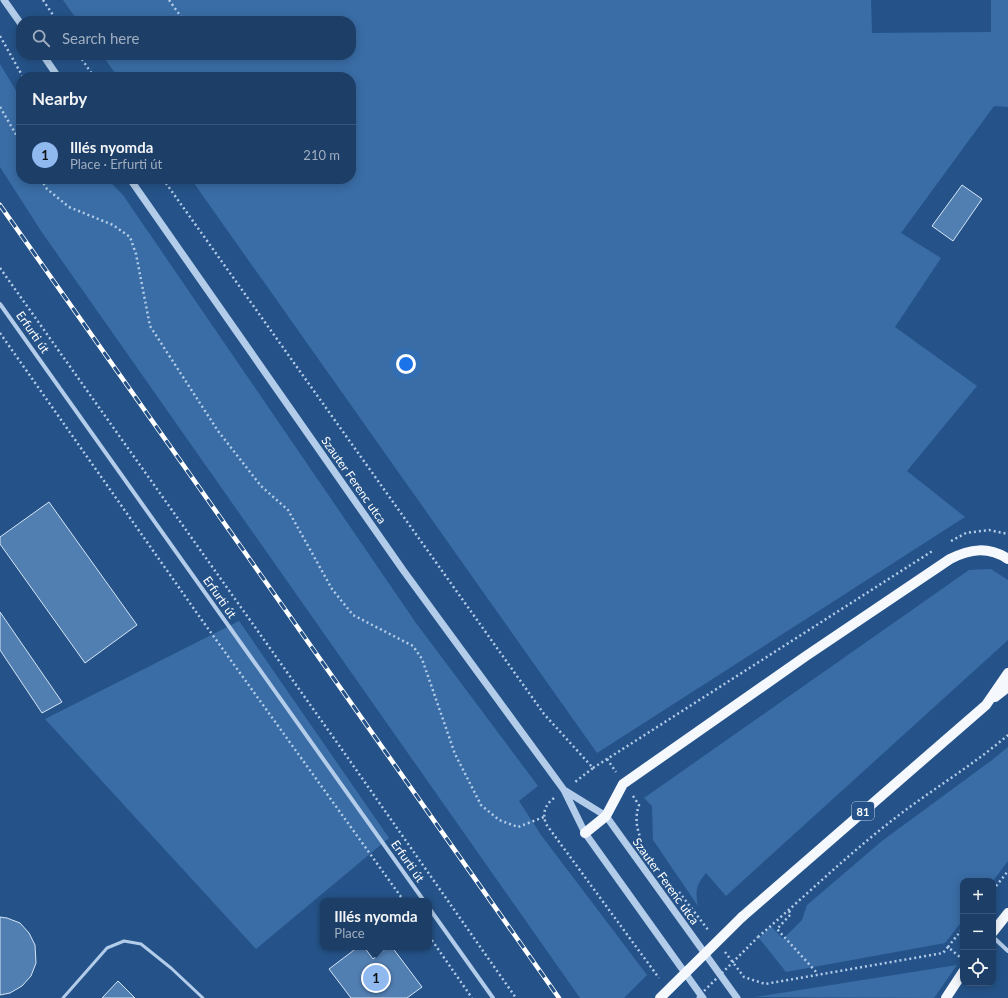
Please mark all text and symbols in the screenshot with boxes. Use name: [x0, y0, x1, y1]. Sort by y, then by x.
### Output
search box: [16, 16, 356, 60]
icon: search: [30, 27, 52, 49]
text: Search here: [62, 29, 139, 47]
text: Nearby: [32, 88, 87, 109]
text: Illés nyomda: [70, 138, 153, 156]
text: 1: [41, 147, 49, 163]
text: 210 m: [303, 147, 340, 163]
text: Place · Erfurti út: [70, 156, 162, 172]
street label: Erfurti út: [13, 308, 53, 356]
your location: [396, 354, 416, 374]
street label: Szauter Ferenc utca: [318, 433, 390, 527]
street label: Erfurti út: [200, 573, 240, 621]
road number: 81: [852, 802, 874, 820]
street label: Szauter Ferenc utca: [630, 835, 702, 927]
street label: Erfurti út: [388, 837, 428, 885]
map controls: [960, 878, 996, 986]
button: +: [960, 878, 996, 914]
popup: [320, 898, 432, 950]
text: Illés nyomda: [334, 907, 418, 925]
button: −: [960, 914, 996, 950]
text: Place: [334, 925, 365, 941]
button: locate: [960, 950, 996, 986]
pin: 1: [363, 963, 389, 993]

